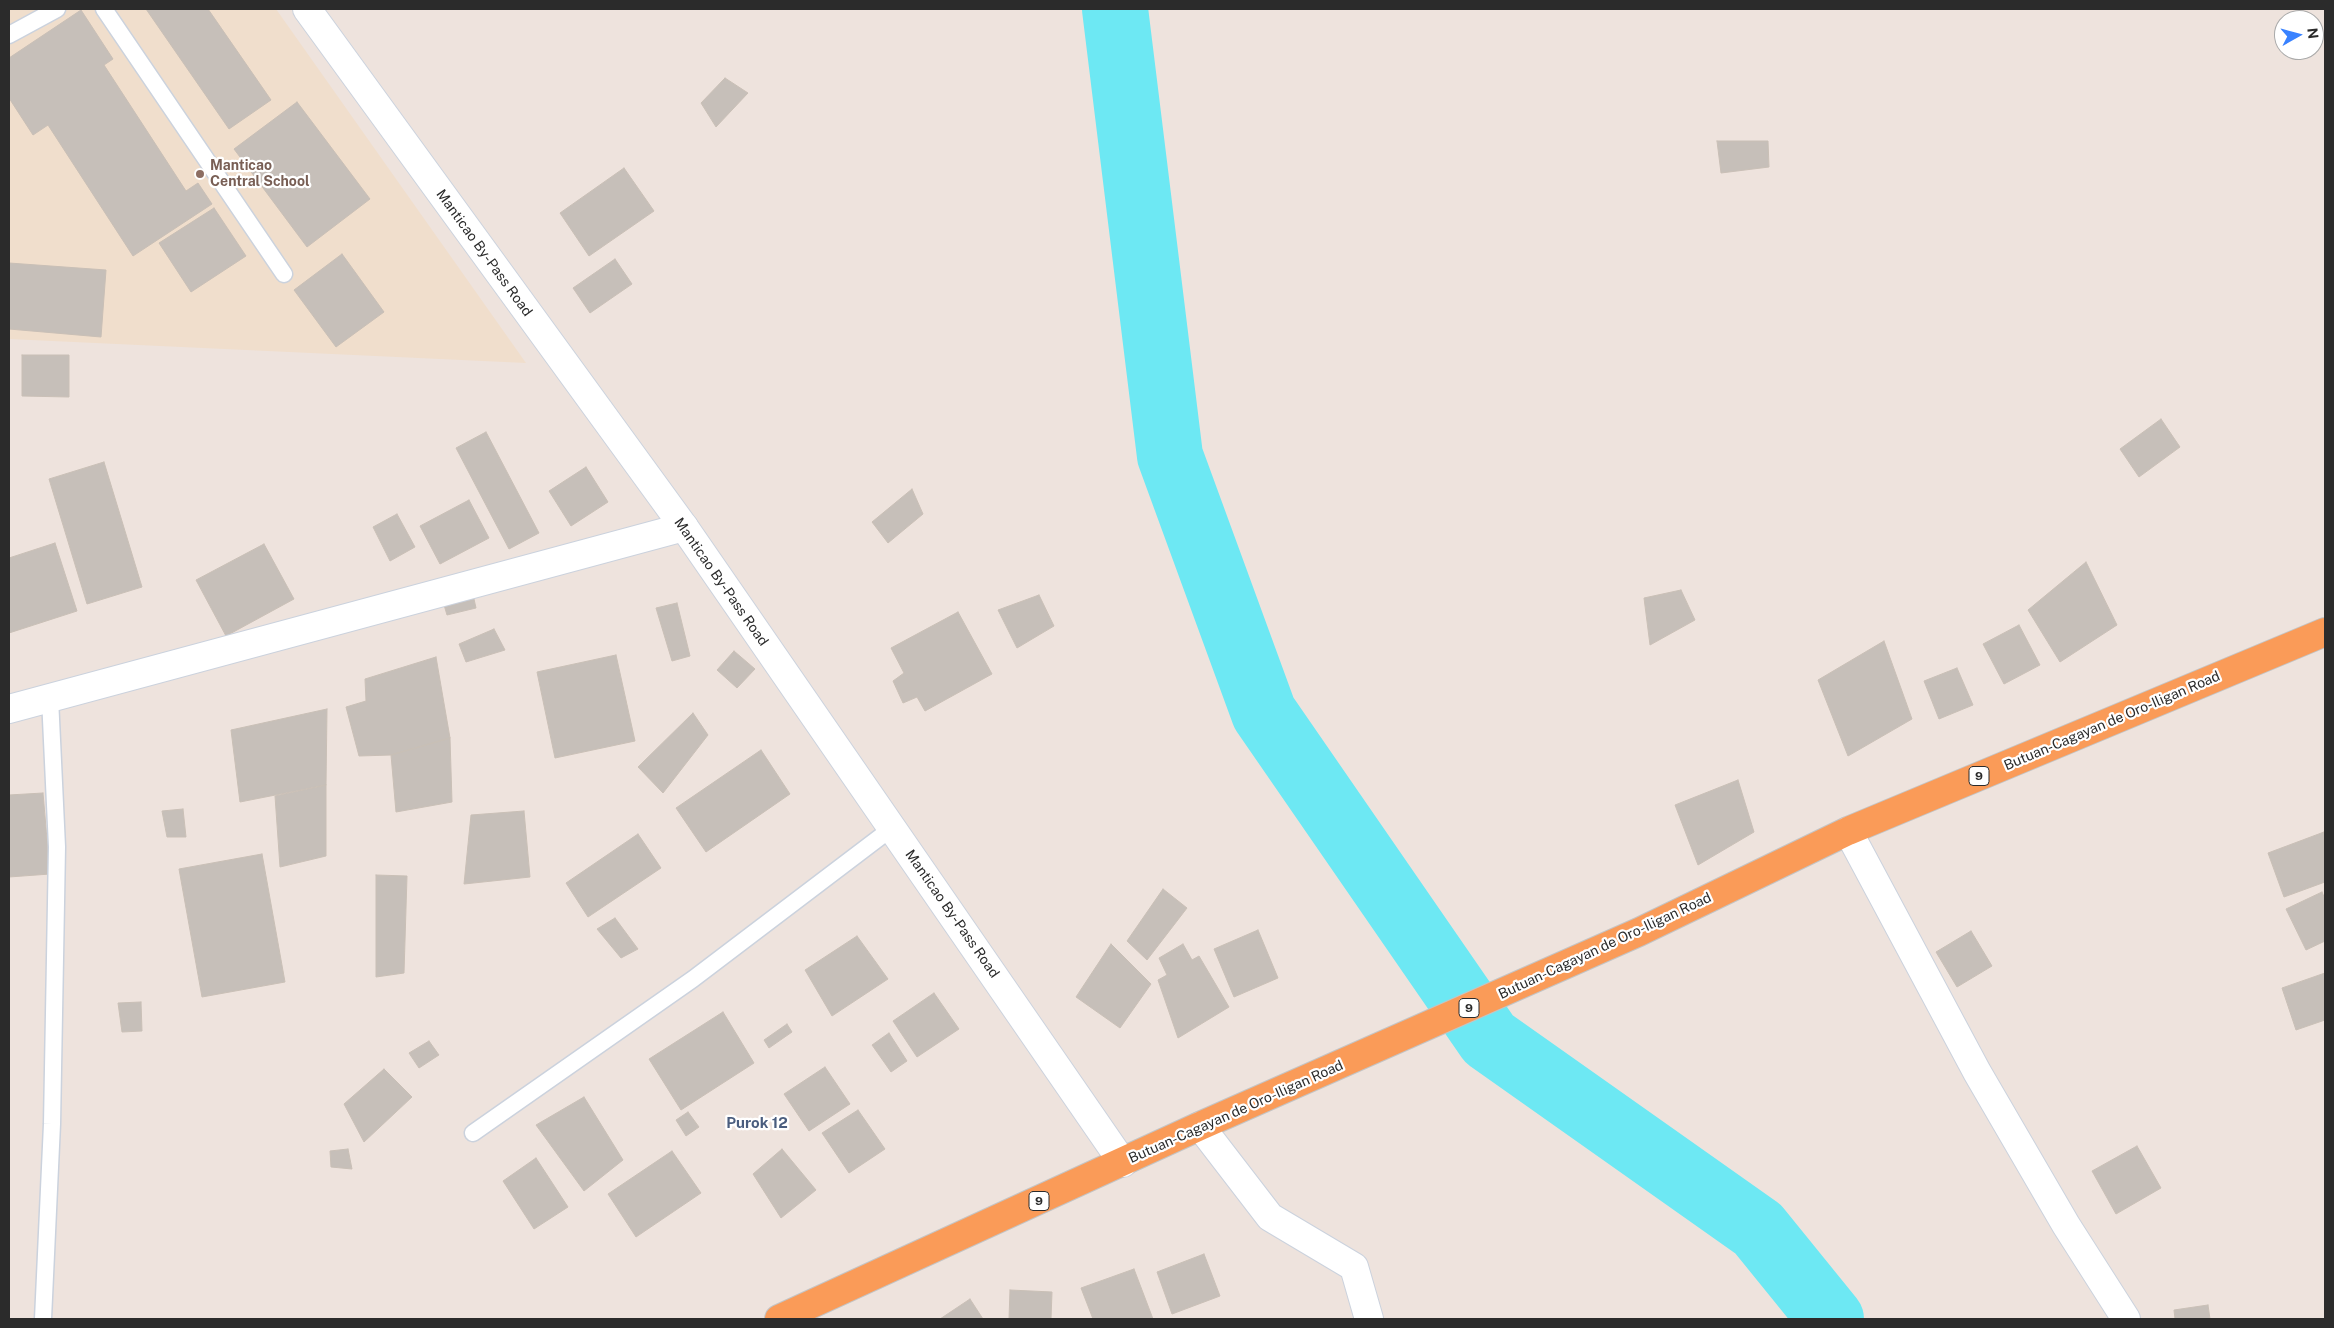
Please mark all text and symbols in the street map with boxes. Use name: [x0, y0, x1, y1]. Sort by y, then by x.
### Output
north arrow: [2274, 10, 2324, 60]
text: N: [2304, 27, 2322, 40]
place label: Manticao Central School: [210, 158, 310, 190]
marker: Manticao Central School: [194, 168, 206, 180]
street label: Manticao By-Pass Road: [432, 186, 536, 320]
street label: Manticao By-Pass Road: [670, 515, 772, 649]
street label: Butuan-Cagayan de Oro-Iligan Road: [2001, 668, 2223, 774]
road number: 9: [1969, 766, 1989, 786]
street label: Manticao By-Pass Road: [901, 847, 1003, 981]
street label: Butuan-Cagayan de Oro-Iligan Road: [1496, 889, 1714, 1003]
road number: 9: [1459, 998, 1479, 1018]
street label: Butuan-Cagayan de Oro-Iligan Road: [1126, 1057, 1346, 1167]
district label: Purok 12: [726, 1114, 788, 1132]
road number: 9: [1029, 1192, 1049, 1210]

